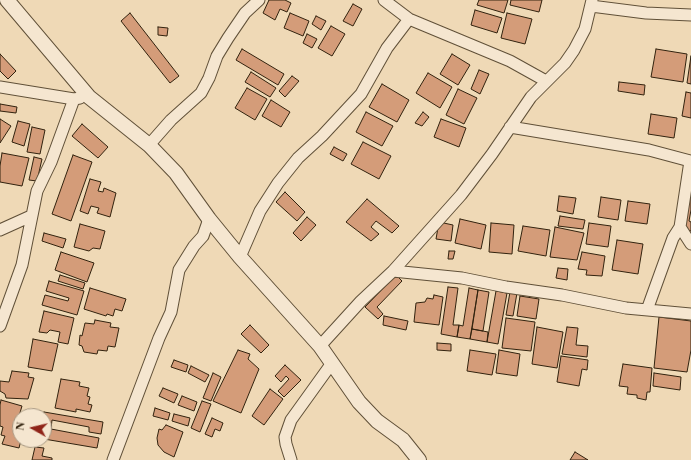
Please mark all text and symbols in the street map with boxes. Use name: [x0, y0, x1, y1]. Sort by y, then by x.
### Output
north arrow: [12, 408, 52, 448]
text: N: [14, 421, 29, 432]

